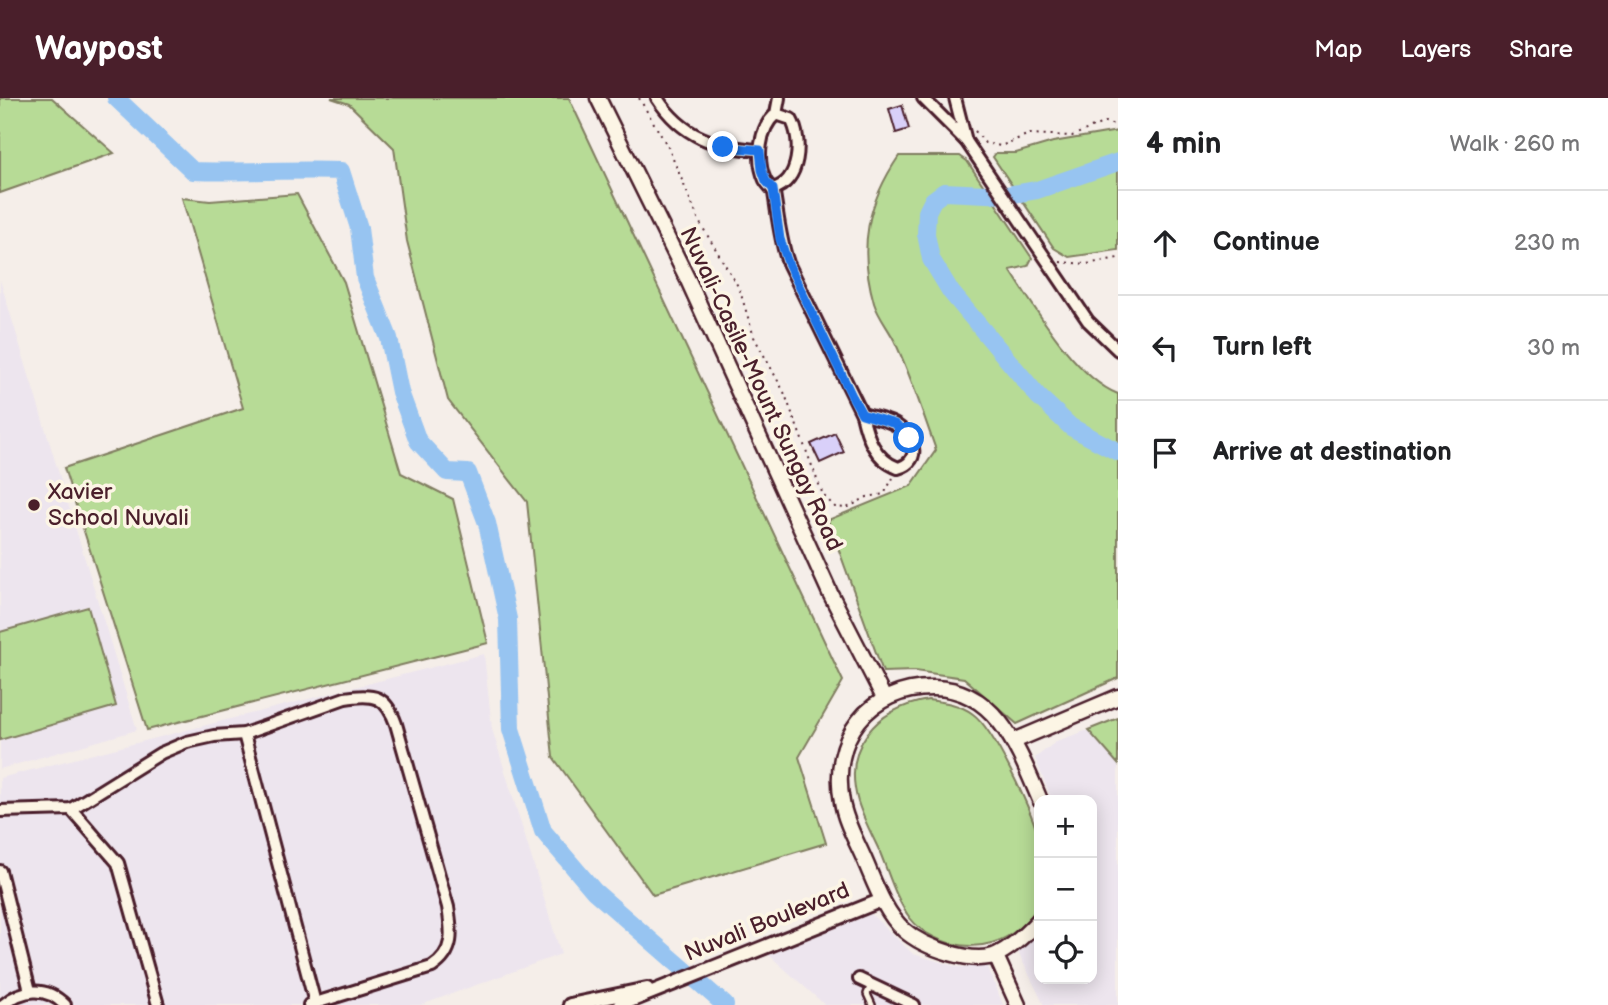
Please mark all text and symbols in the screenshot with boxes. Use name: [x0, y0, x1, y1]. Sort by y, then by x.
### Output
text: Waypost: [35, 29, 163, 69]
text: Map: [1314, 35, 1362, 64]
text: Layers: [1400, 35, 1471, 64]
text: Share: [1509, 35, 1573, 64]
text: 4 min: [1146, 126, 1221, 162]
text: Walk · 260 m: [1450, 130, 1580, 158]
route end: [707, 131, 738, 162]
street label: Nuvali-Casile-Mount Sungay Road: [673, 223, 849, 555]
icon: ahead: [1146, 224, 1184, 262]
text: Continue: [1213, 227, 1320, 258]
text: 230 m: [1514, 229, 1580, 257]
icon: left: [1146, 329, 1184, 367]
text: Turn left: [1213, 332, 1312, 363]
text: 30 m: [1527, 334, 1580, 362]
route start: [893, 422, 924, 453]
icon: arrive: [1146, 434, 1184, 472]
text: Arrive at destination: [1213, 437, 1452, 468]
place label: Xavier School Nuvali: [47, 478, 189, 532]
marker: Xavier School Nuvali: [26, 497, 42, 513]
map controls: [1034, 795, 1097, 984]
button: +: [1034, 795, 1097, 858]
button: −: [1034, 858, 1097, 921]
street label: Nuvali Boulevard: [680, 876, 854, 968]
button: locate: [1034, 921, 1097, 984]

